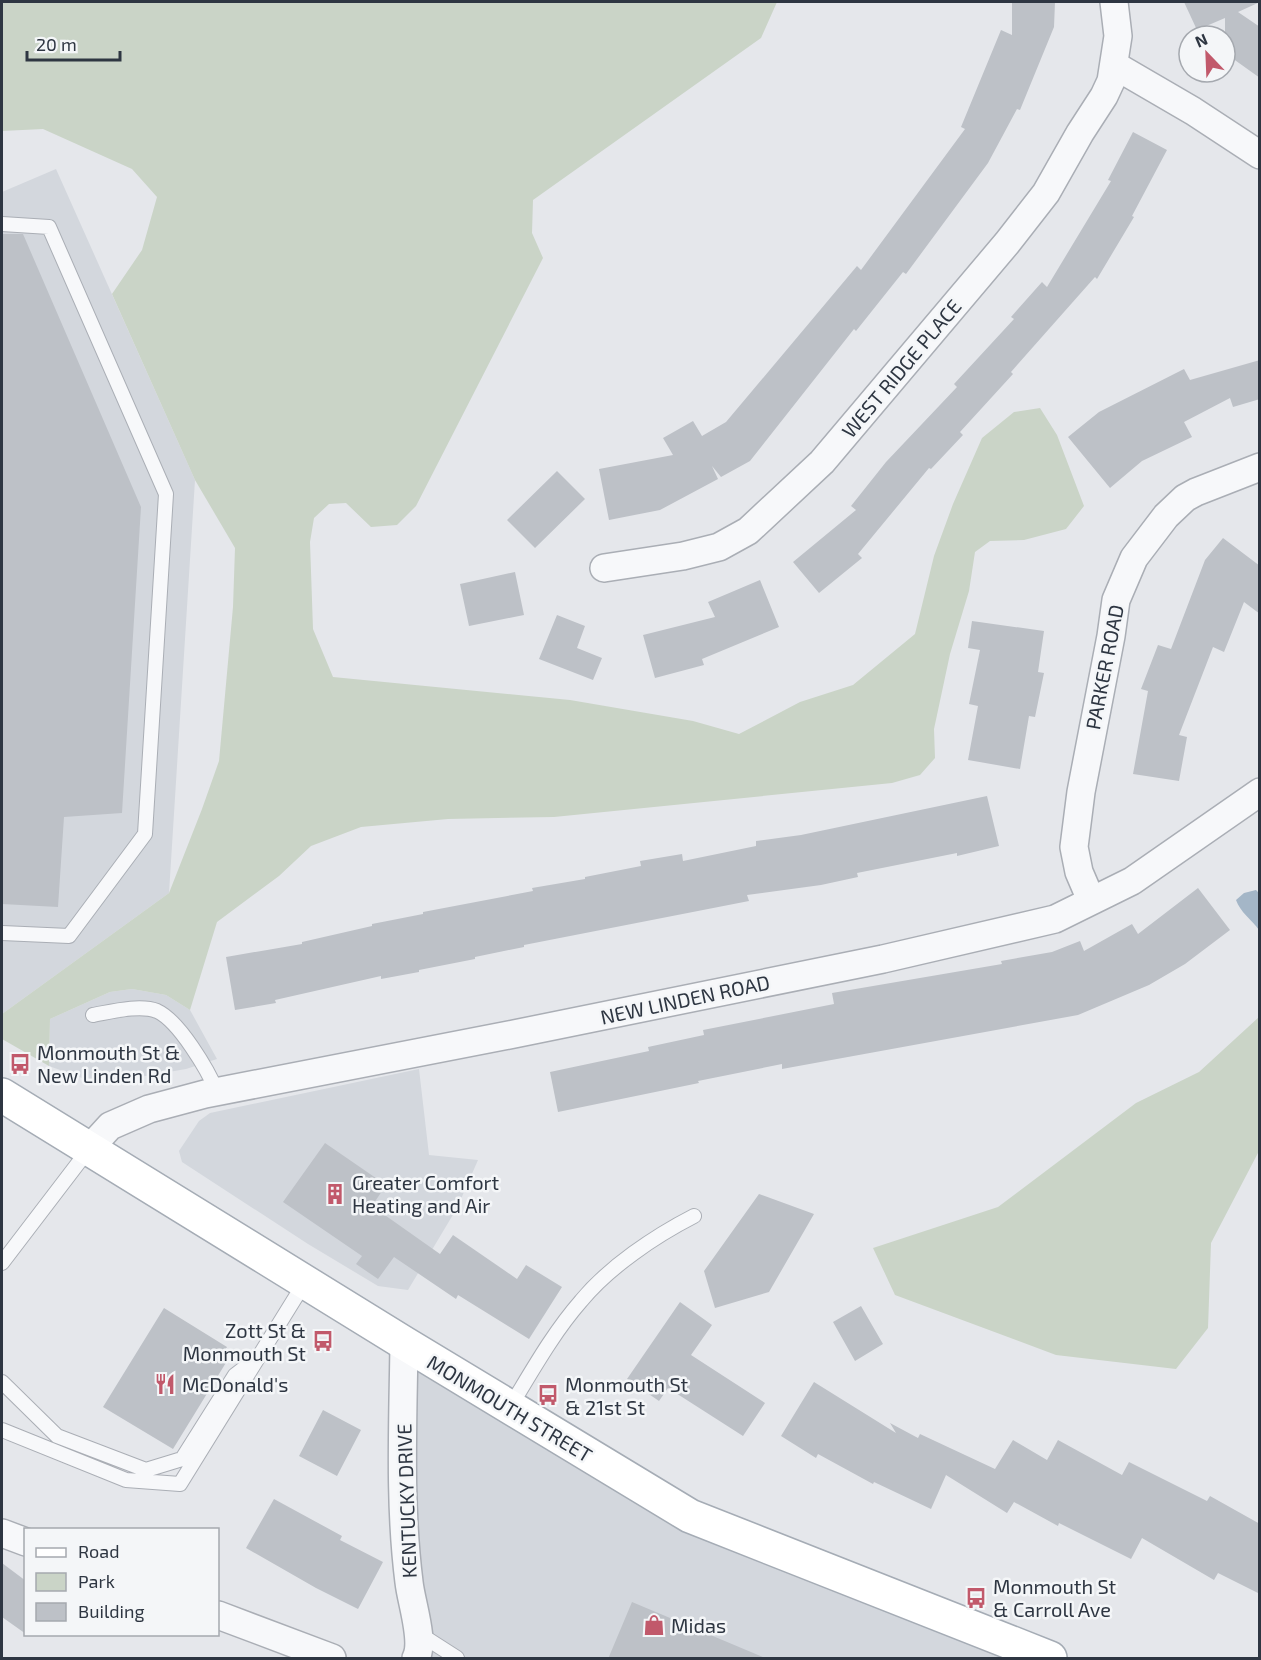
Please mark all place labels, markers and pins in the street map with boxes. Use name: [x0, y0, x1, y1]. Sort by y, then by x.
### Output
place label: Monmouth St & New Linden Rd: [37, 1040, 180, 1087]
bus stop icon: Monmouth St & New Linden Rd: [8, 1052, 32, 1076]
place label: Greater Comfort Heating and Air: [352, 1170, 500, 1217]
building icon: Greater Comfort Heating and Air: [323, 1182, 347, 1206]
place label: Zott St & Monmouth St: [183, 1318, 306, 1365]
bus stop icon: Zott St & Monmouth St: [311, 1329, 335, 1353]
restaurant icon: McDonald's: [153, 1372, 177, 1396]
place label: McDonald's: [182, 1372, 288, 1396]
place label: Monmouth St & 21st St: [565, 1372, 689, 1419]
bus stop icon: Monmouth St & 21st St: [536, 1383, 560, 1407]
place label: Monmouth St & Carroll Ave: [993, 1574, 1117, 1621]
bus stop icon: Monmouth St & Carroll Ave: [964, 1586, 988, 1610]
shop icon: Midas: [642, 1613, 666, 1637]
place label: Midas: [671, 1613, 726, 1637]

